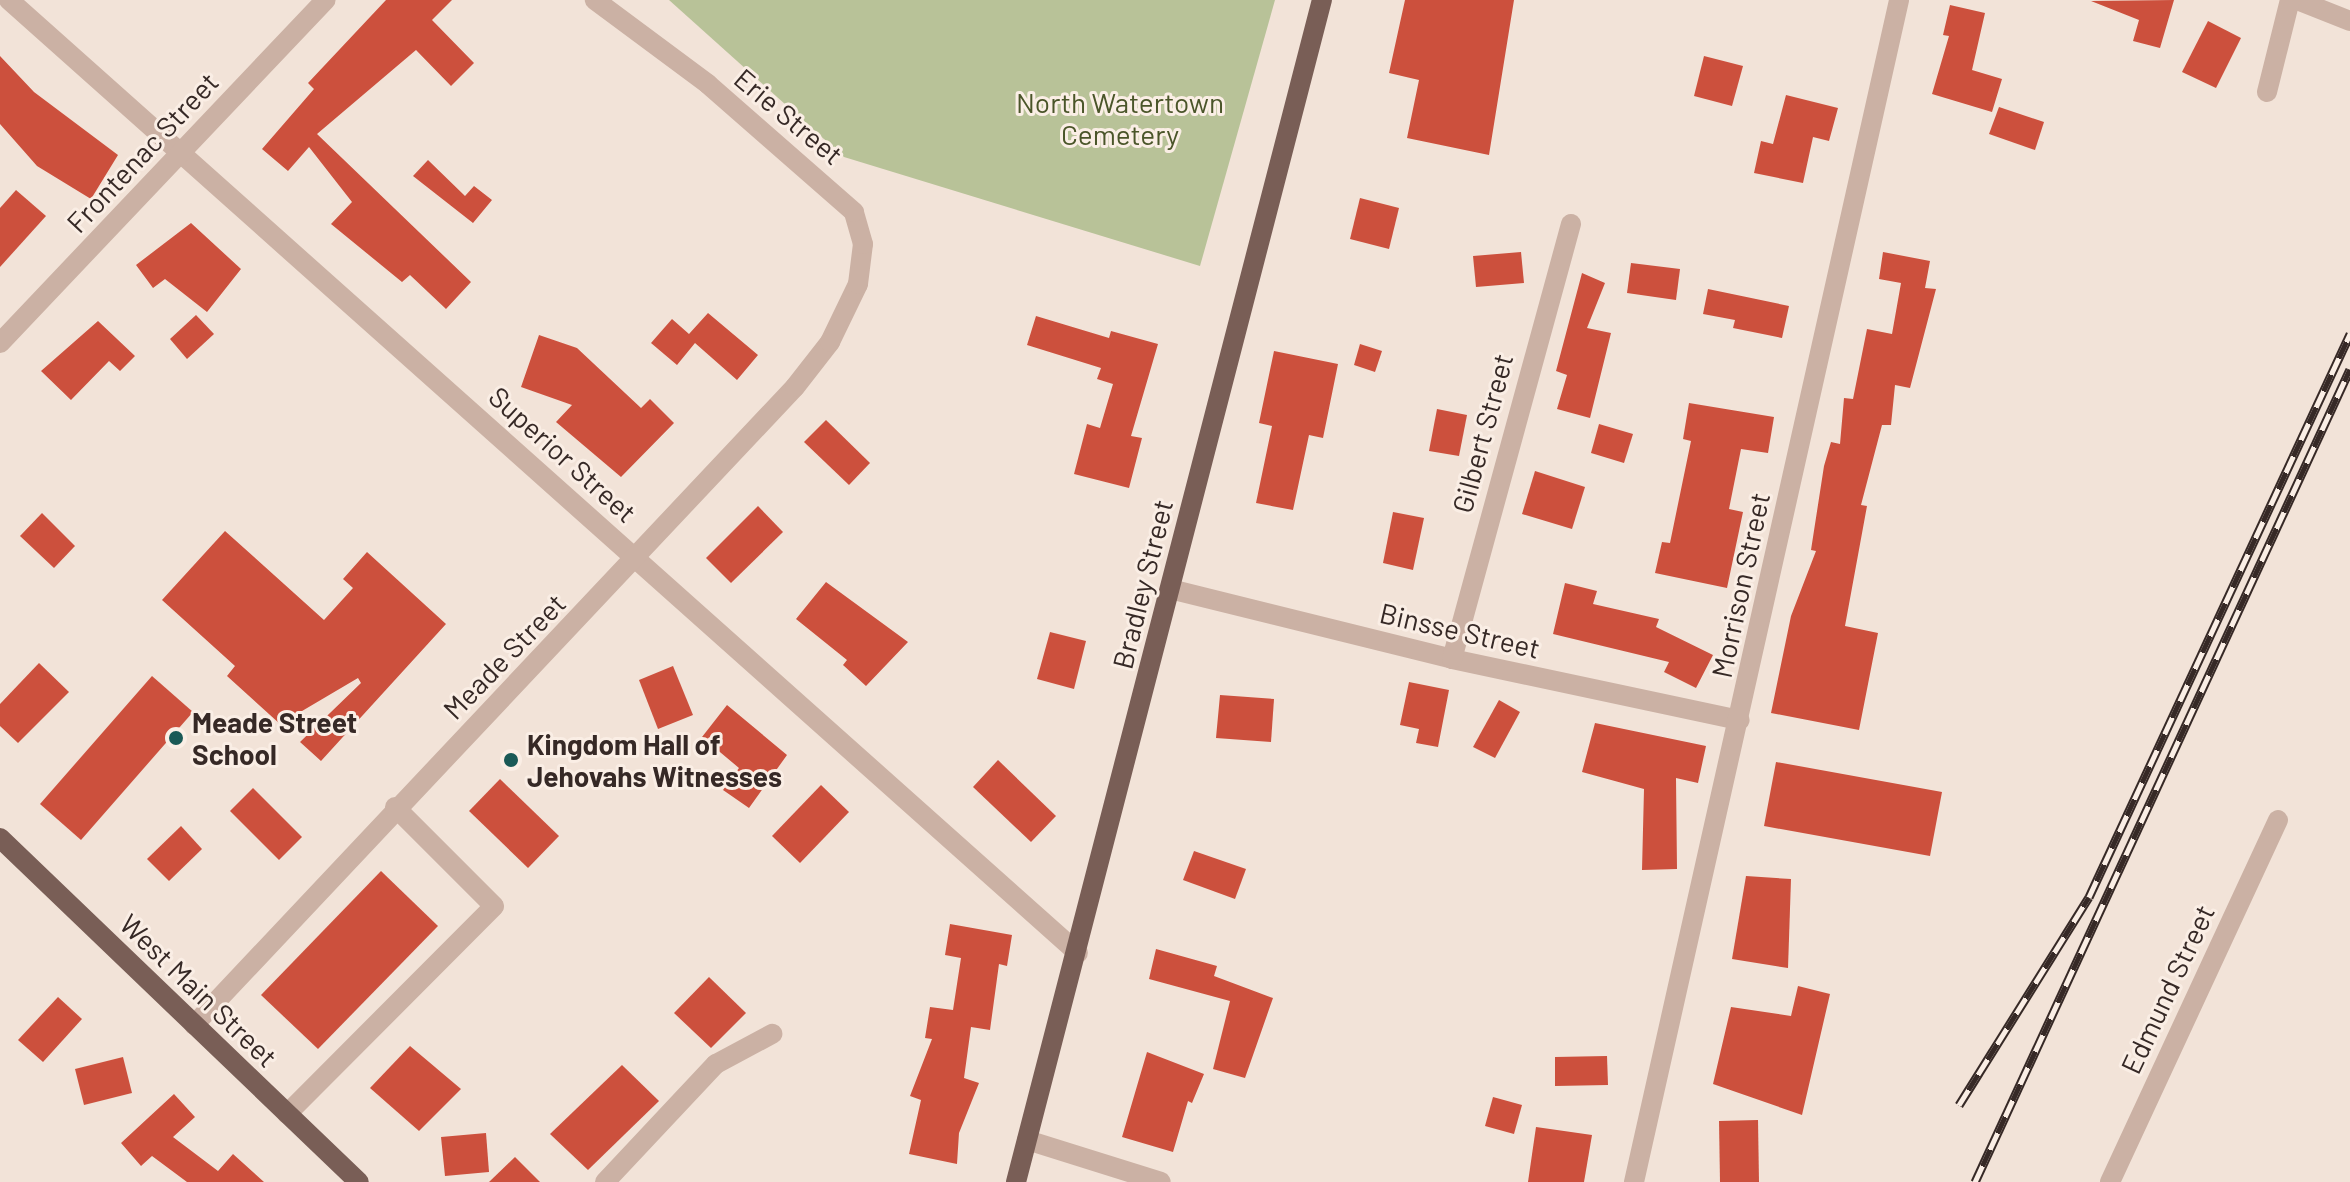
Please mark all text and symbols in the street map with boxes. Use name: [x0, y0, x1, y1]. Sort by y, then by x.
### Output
street label: Erie Street: [728, 61, 850, 171]
street label: Frontenac Street: [59, 65, 225, 239]
park label: North Watertown Cemetery: [1016, 85, 1224, 151]
street label: Gilbert Street: [1445, 350, 1519, 516]
street label: Superior Street: [483, 379, 643, 529]
street label: Morrison Street: [1704, 489, 1776, 681]
street label: Bradley Street: [1105, 496, 1179, 672]
street label: Meade Street: [436, 586, 572, 726]
street label: Binsse Street: [1377, 595, 1543, 665]
place label: Meade Street School: [192, 705, 357, 771]
place label: Kingdom Hall of Jehovahs Witnesses: [527, 727, 782, 793]
marker: Meade Street School: [167, 729, 185, 747]
marker: Kingdom Hall of Jehovahs Witnesses: [502, 751, 520, 769]
street label: Edmund Street: [2113, 899, 2221, 1079]
street label: West Main Street: [113, 906, 285, 1074]

